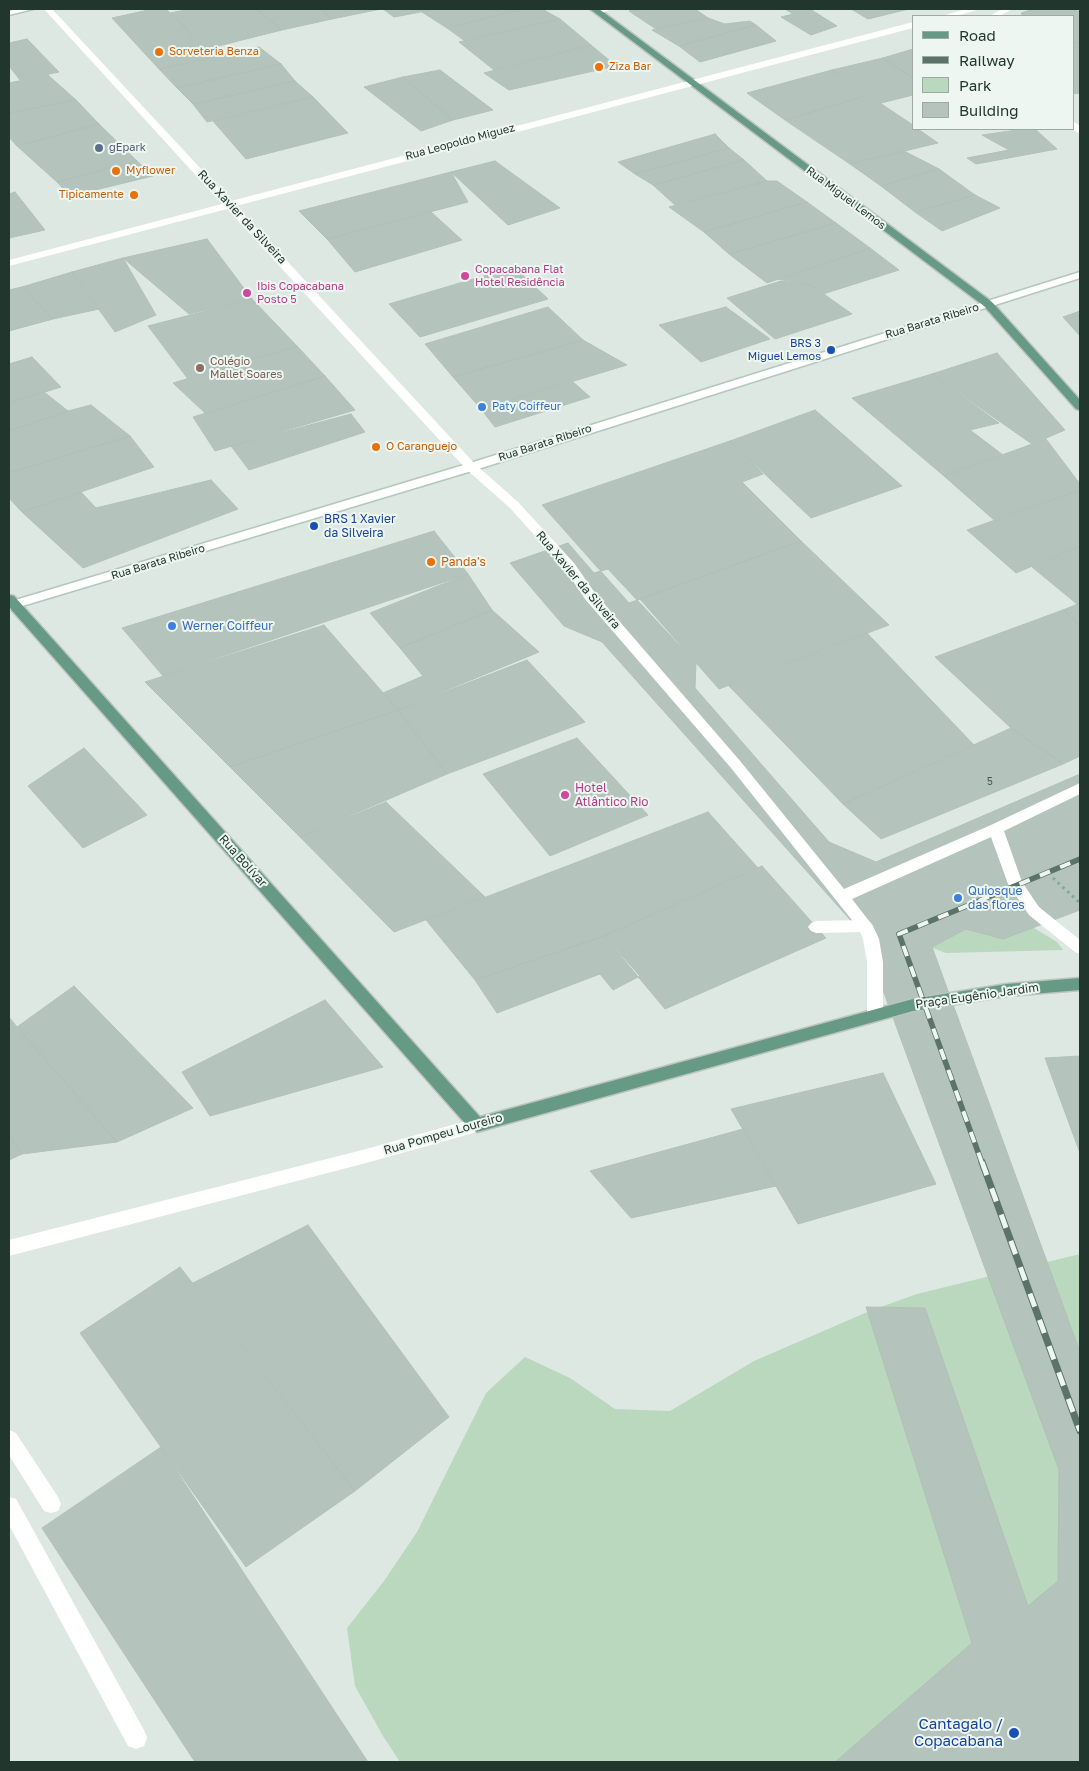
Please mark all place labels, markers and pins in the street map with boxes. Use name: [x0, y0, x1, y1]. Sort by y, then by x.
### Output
place label: Sorveteria Benza: [169, 45, 259, 59]
marker: Sorveteria Benza: [153, 46, 165, 58]
place label: Ziza Bar: [609, 60, 651, 74]
marker: Ziza Bar: [593, 61, 605, 73]
place label: gEpark: [109, 141, 146, 155]
marker: gEpark: [93, 142, 105, 154]
place label: Myflower: [126, 164, 175, 178]
marker: Myflower: [110, 165, 122, 177]
place label: Tipicamente: [59, 188, 124, 202]
marker: Tipicamente: [128, 189, 140, 201]
place label: Copacabana Flat Hotel Residência: [475, 263, 565, 289]
marker: Copacabana Flat Hotel Residência: [459, 270, 471, 282]
place label: Ibis Copacabana Posto 5: [257, 280, 344, 306]
marker: Ibis Copacabana Posto 5: [241, 287, 253, 299]
place label: BRS 3 Miguel Lemos: [748, 337, 821, 363]
marker: BRS 3 Miguel Lemos: [825, 344, 837, 356]
place label: Colégio Mallet Soares: [210, 355, 282, 381]
marker: Colégio Mallet Soares: [194, 362, 206, 374]
place label: Paty Coiffeur: [492, 400, 561, 414]
marker: Paty Coiffeur: [476, 401, 488, 413]
place label: O Caranguejo: [386, 440, 457, 454]
marker: O Caranguejo: [370, 441, 382, 453]
place label: BRS 1 Xavier da Silveira: [324, 512, 396, 540]
marker: BRS 1 Xavier da Silveira: [308, 520, 320, 532]
place label: Panda's: [441, 555, 486, 569]
marker: Panda's: [425, 556, 437, 568]
place label: Werner Coiffeur: [182, 619, 273, 633]
marker: Werner Coiffeur: [166, 620, 178, 632]
place label: Hotel Atlântico Rio: [575, 781, 649, 809]
marker: Hotel Atlântico Rio: [559, 789, 571, 801]
place label: Quiosque das flores: [968, 884, 1025, 912]
marker: Quiosque das flores: [952, 892, 964, 904]
place label: Cantagalo / Copacabana: [914, 1715, 1003, 1750]
marker: Cantagalo / Copacabana: [1007, 1726, 1021, 1740]

